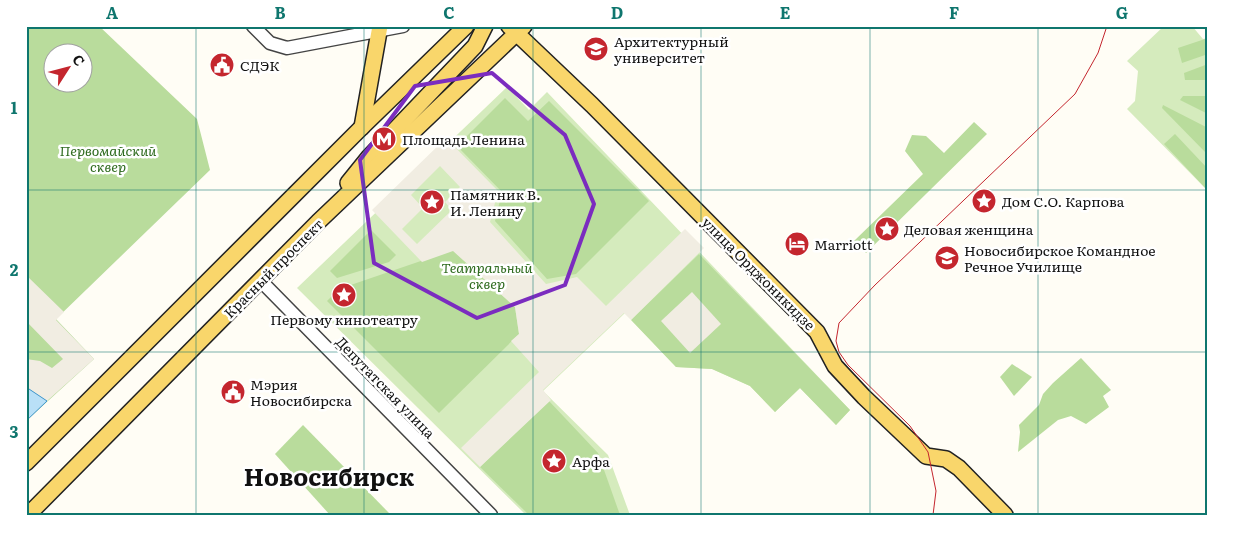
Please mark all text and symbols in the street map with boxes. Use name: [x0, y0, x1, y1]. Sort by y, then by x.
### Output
text: A: [106, 0, 118, 24]
text: B: [274, 0, 286, 24]
text: C: [443, 0, 455, 24]
text: D: [611, 0, 623, 24]
text: E: [780, 0, 791, 24]
text: F: [949, 0, 959, 24]
text: G: [1116, 0, 1128, 24]
place label: Архитектурный университет: [614, 31, 729, 67]
school or university icon: Архитектурный университет: [583, 36, 609, 62]
north arrow: [42, 42, 92, 92]
text: С: [68, 50, 90, 70]
public building icon: СДЭК: [209, 52, 235, 78]
place label: СДЭК: [240, 55, 280, 75]
text: 1: [11, 95, 18, 119]
metro station icon: Площадь Ленина: [371, 126, 397, 152]
place label: Площадь Ленина: [402, 129, 525, 149]
park label: Первомайский сквер: [60, 140, 157, 176]
place label: Памятник В. И. Ленину: [450, 184, 541, 220]
place icon: Дом С.О. Карпова: [971, 188, 997, 214]
place icon: Памятник В. И. Ленину: [419, 189, 445, 215]
place label: Дом С.О. Карпова: [1002, 191, 1125, 211]
street label: улица Орджоникидзе: [698, 212, 820, 334]
street label: Красный проспект: [219, 214, 327, 322]
place icon: Деловая женщина: [874, 216, 900, 242]
place label: Деловая женщина: [904, 219, 1034, 239]
hotel icon: Marriott: [784, 231, 810, 257]
place label: Marriott: [814, 234, 873, 254]
place label: Новосибирское Командное Речное Училище: [964, 240, 1156, 276]
school or university icon: Новосибирское Командное Речное Училище: [934, 245, 960, 271]
text: 2: [10, 257, 19, 281]
park label: Театральный сквер: [442, 257, 533, 293]
place icon: Первому кинотеатру: [331, 282, 357, 308]
place label: Первому кинотеатру: [270, 309, 419, 329]
street label: Депутатская улица: [332, 332, 440, 443]
place label: Мэрия Новосибирска: [250, 374, 352, 410]
public building icon: Мэрия Новосибирска: [220, 379, 246, 405]
text: 3: [10, 419, 19, 443]
place icon: Арфа: [541, 448, 567, 474]
place label: Арфа: [572, 451, 610, 471]
district label: Новосибирск: [244, 458, 415, 493]

